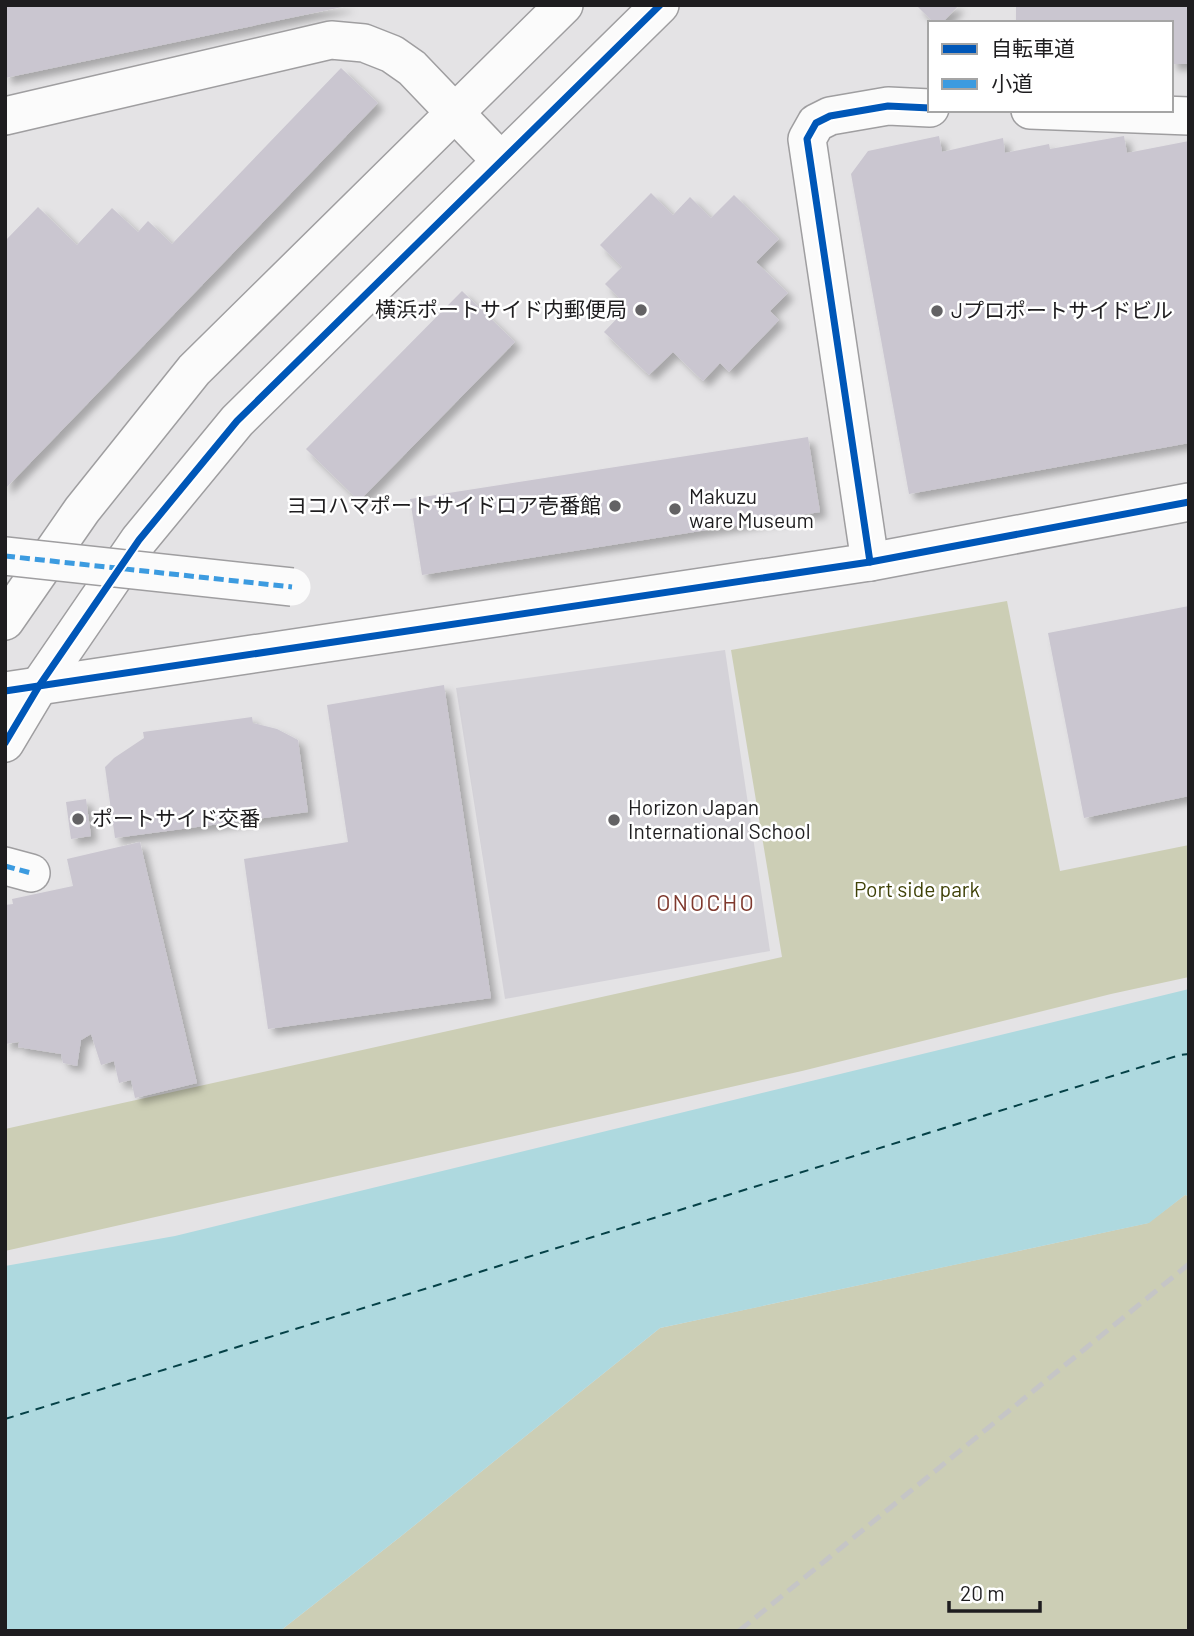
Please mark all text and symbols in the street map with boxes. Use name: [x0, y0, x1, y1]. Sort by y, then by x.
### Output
legend: [928, 21, 1173, 112]
text: 自転車道: [991, 35, 1075, 60]
text: 小道: [991, 70, 1033, 95]
place label: 横浜ポートサイド内郵便局: [375, 296, 627, 321]
place label: Jプロポートサイドビル: [951, 297, 1173, 322]
marker: 横浜ポートサイド内郵便局: [633, 302, 649, 318]
marker: Jプロポートサイドビル: [929, 303, 945, 319]
place label: Makuzu ware Museum: [689, 483, 814, 532]
place label: ヨコハマポートサイドロア壱番館: [286, 492, 601, 517]
marker: ヨコハマポートサイドロア壱番館: [607, 498, 623, 514]
marker: Makuzu ware Museum: [667, 501, 683, 517]
place label: Horizon Japan International School: [628, 794, 811, 843]
place label: ポートサイド交番: [92, 805, 260, 830]
marker: ポートサイド交番: [70, 811, 86, 827]
marker: Horizon Japan International School: [606, 812, 622, 828]
park label: Port side park: [854, 876, 980, 901]
district label: ONOCHO: [656, 888, 756, 916]
scale bar: [949, 1570, 1040, 1614]
text: 20 m: [960, 1580, 1005, 1605]

